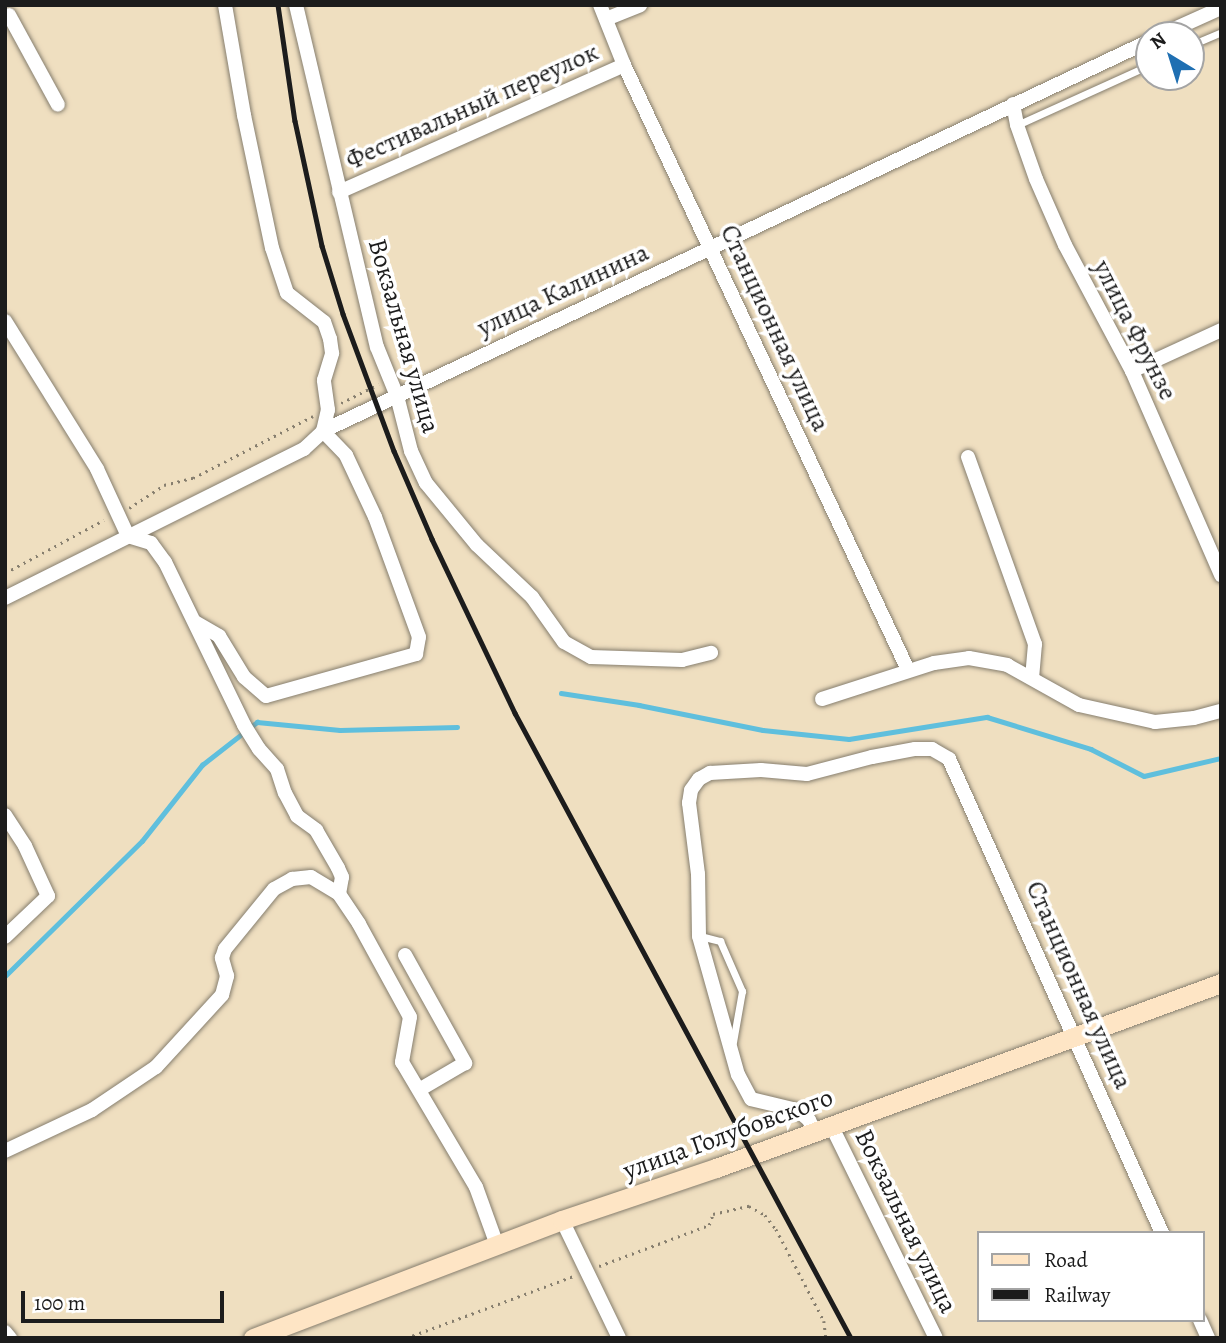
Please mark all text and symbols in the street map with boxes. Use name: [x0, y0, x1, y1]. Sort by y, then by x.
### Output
north arrow: [1135, 21, 1205, 91]
text: N: [1145, 27, 1172, 56]
street label: Фестивальный переулок: [341, 36, 603, 176]
street label: Станционная улица: [714, 220, 836, 436]
street label: Вокзальная улица: [361, 235, 447, 437]
street label: улица Калинина: [472, 237, 654, 343]
street label: улица Фрунзе: [1086, 255, 1184, 405]
street label: Станционная улица: [1019, 876, 1139, 1094]
street label: улица Голубовского: [619, 1082, 837, 1186]
street label: Вокзальная улица: [848, 1124, 964, 1318]
legend: [978, 1231, 1205, 1322]
text: Road: [1044, 1246, 1088, 1274]
scale bar: [24, 1276, 228, 1320]
text: Railway: [1044, 1281, 1110, 1309]
text: 100 m: [34, 1289, 85, 1317]

